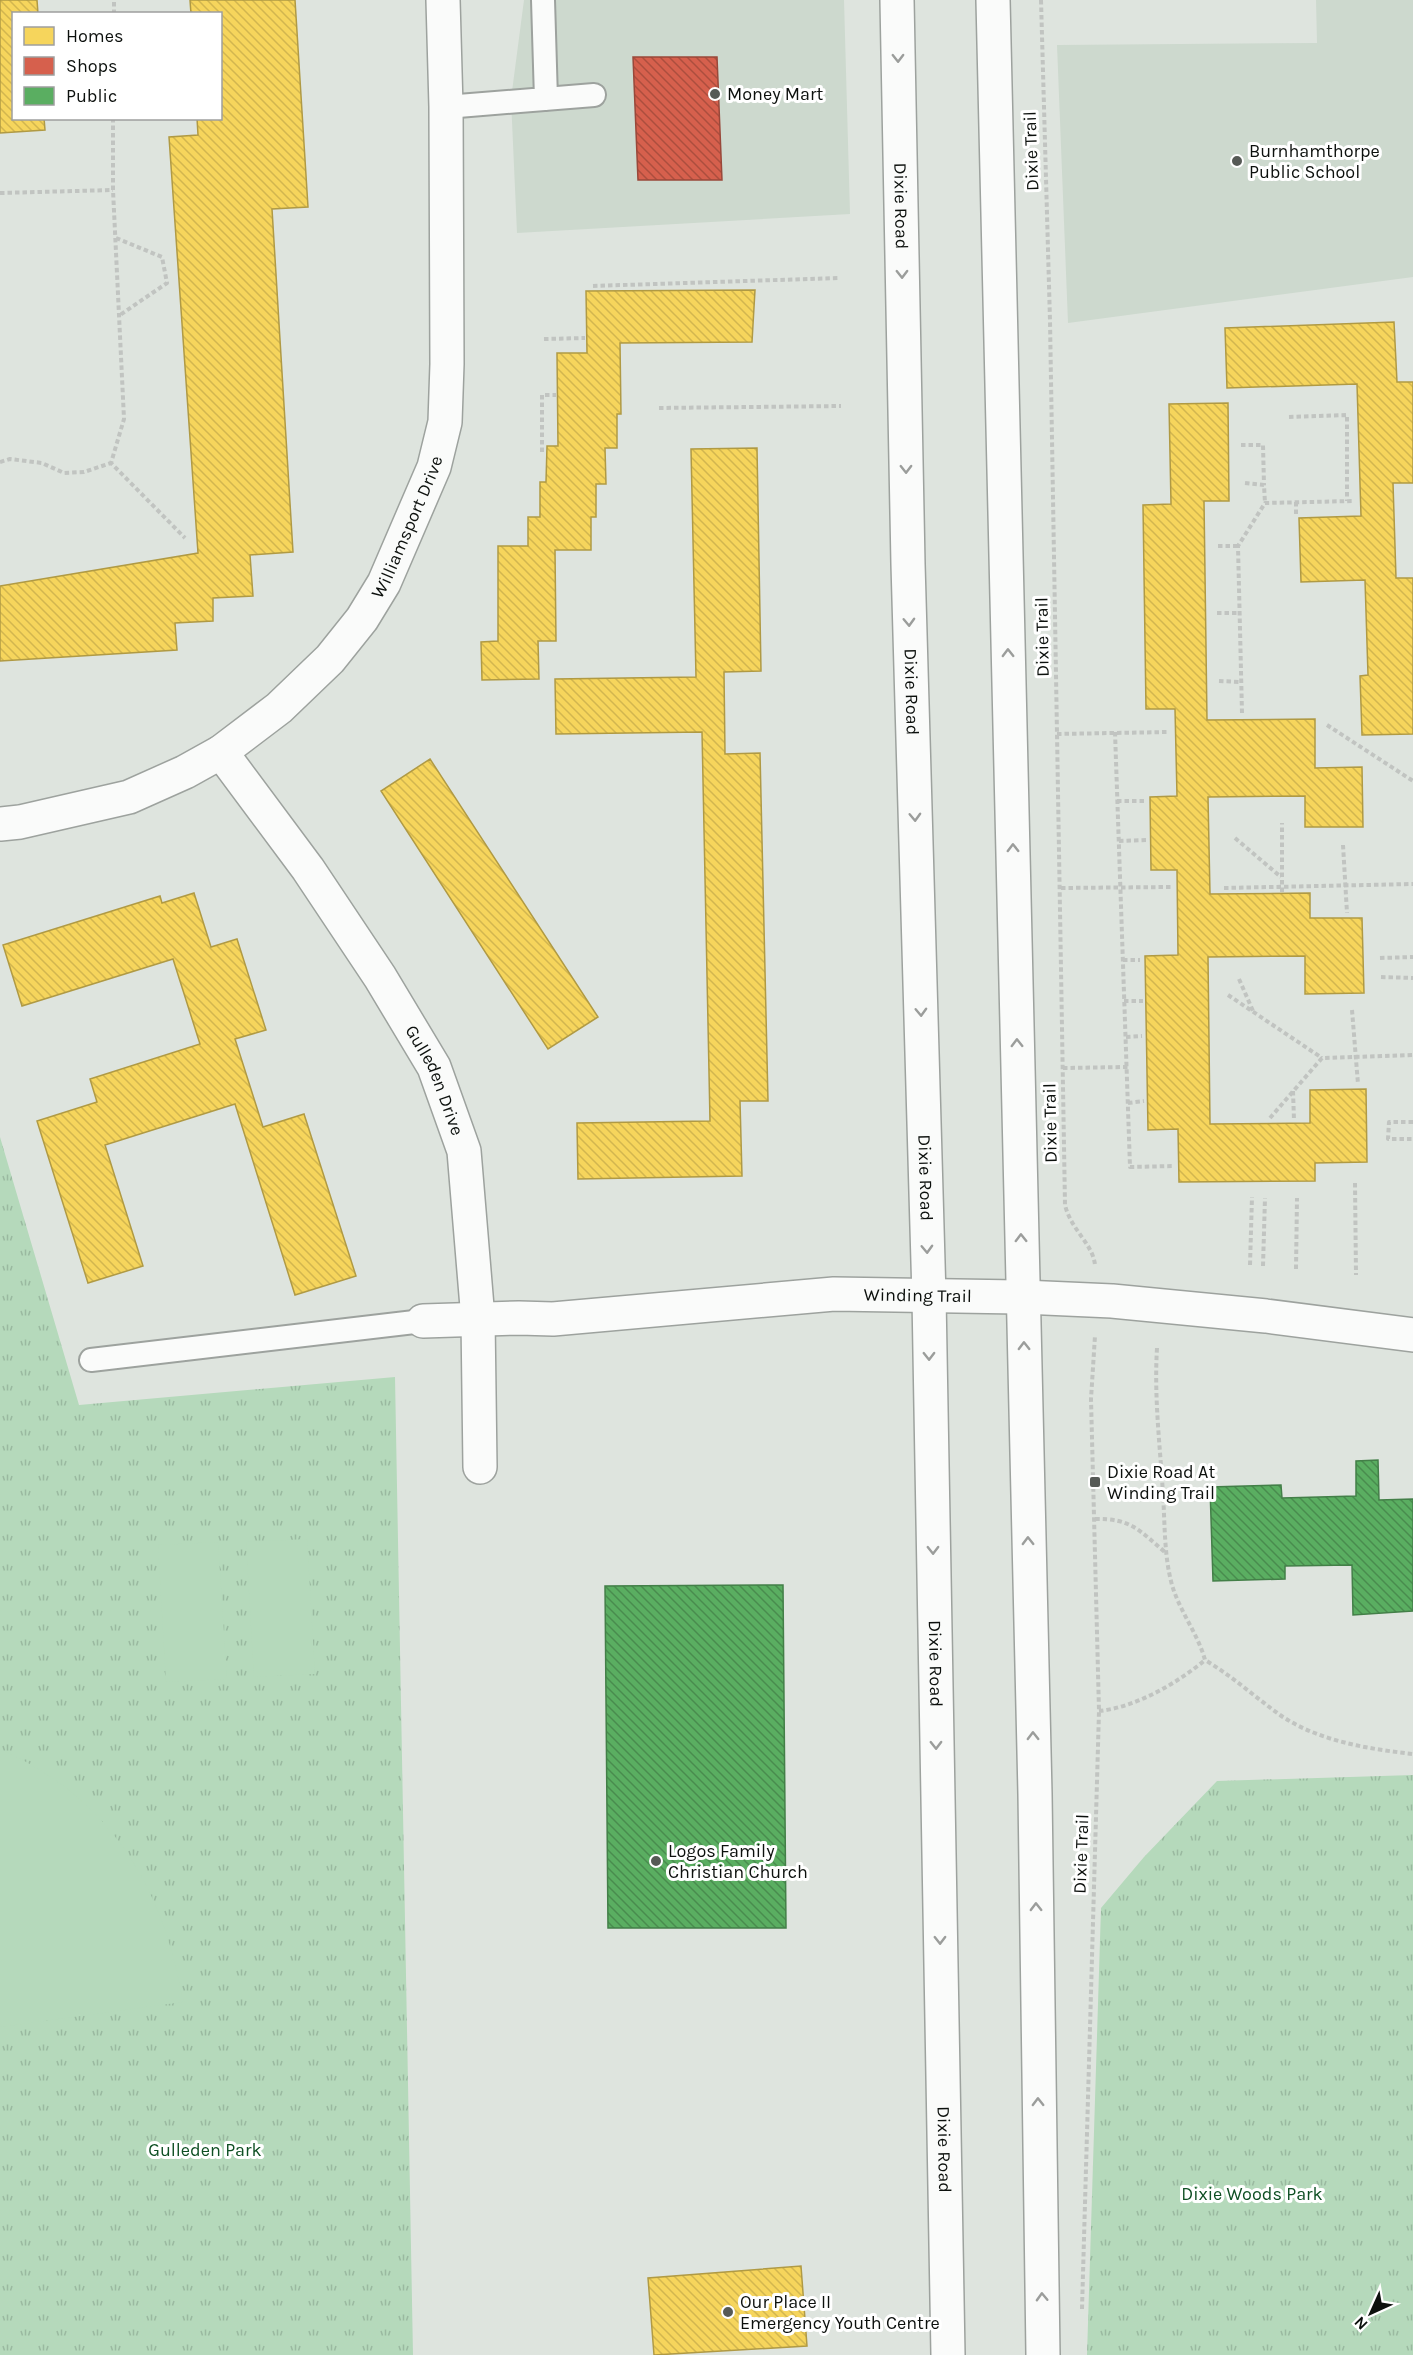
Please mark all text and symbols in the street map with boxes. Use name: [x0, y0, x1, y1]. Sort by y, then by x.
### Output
legend: [12, 12, 222, 120]
text: Homes: [66, 25, 123, 47]
one-way arrow: [892, 54, 904, 63]
text: Shops: [66, 55, 118, 77]
place label: Money Mart: [727, 83, 824, 105]
text: Public: [66, 85, 117, 107]
marker: Money Mart: [708, 87, 722, 101]
street label: Dixie Trail: [1019, 111, 1043, 191]
place label: Burnhamthorpe Public School: [1249, 140, 1380, 183]
marker: Burnhamthorpe Public School: [1230, 154, 1244, 168]
street label: Dixie Road: [889, 162, 913, 250]
one-way arrow: [896, 270, 908, 279]
street label: Williamsport Drive: [366, 454, 447, 602]
one-way arrow: [900, 465, 912, 474]
street label: Dixie Trail: [1030, 597, 1054, 677]
one-way arrow: [903, 618, 916, 627]
street label: Dixie Road: [899, 648, 924, 736]
one-way arrow: [1002, 649, 1014, 658]
one-way arrow: [909, 813, 921, 822]
one-way arrow: [1006, 844, 1019, 853]
one-way arrow: [914, 1008, 927, 1017]
street label: Gulleden Drive: [400, 1021, 469, 1138]
one-way arrow: [1011, 1039, 1023, 1048]
street label: Dixie Trail: [1038, 1083, 1062, 1163]
street label: Dixie Road: [913, 1134, 938, 1221]
one-way arrow: [1015, 1234, 1028, 1243]
one-way arrow: [921, 1245, 934, 1254]
street label: Winding Trail: [864, 1283, 972, 1307]
one-way arrow: [1017, 1341, 1030, 1350]
one-way arrow: [923, 1351, 936, 1360]
place label: Dixie Road At Winding Trail: [1107, 1461, 1215, 1504]
marker: Dixie Road At Winding Trail: [1088, 1475, 1102, 1489]
one-way arrow: [1022, 1536, 1035, 1545]
one-way arrow: [927, 1546, 939, 1555]
street label: Dixie Road: [924, 1620, 947, 1707]
one-way arrow: [1027, 1731, 1040, 1740]
one-way arrow: [930, 1741, 942, 1750]
street label: Dixie Trail: [1069, 1814, 1093, 1894]
place label: Logos Family Christian Church: [668, 1840, 808, 1883]
marker: Logos Family Christian Church: [649, 1854, 663, 1868]
one-way arrow: [1030, 1902, 1042, 1911]
one-way arrow: [933, 1936, 946, 1945]
one-way arrow: [1032, 2097, 1045, 2106]
street label: Dixie Road: [933, 2106, 956, 2193]
park label: Gulleden Park: [148, 2139, 262, 2161]
park label: Dixie Woods Park: [1181, 2183, 1323, 2205]
north arrow: [1341, 2283, 1401, 2343]
place label: Our Place II Emergency Youth Centre: [740, 2291, 940, 2334]
one-way arrow: [1035, 2292, 1048, 2301]
marker: Our Place II Emergency Youth Centre: [721, 2305, 735, 2319]
text: N: [1350, 2312, 1372, 2334]

